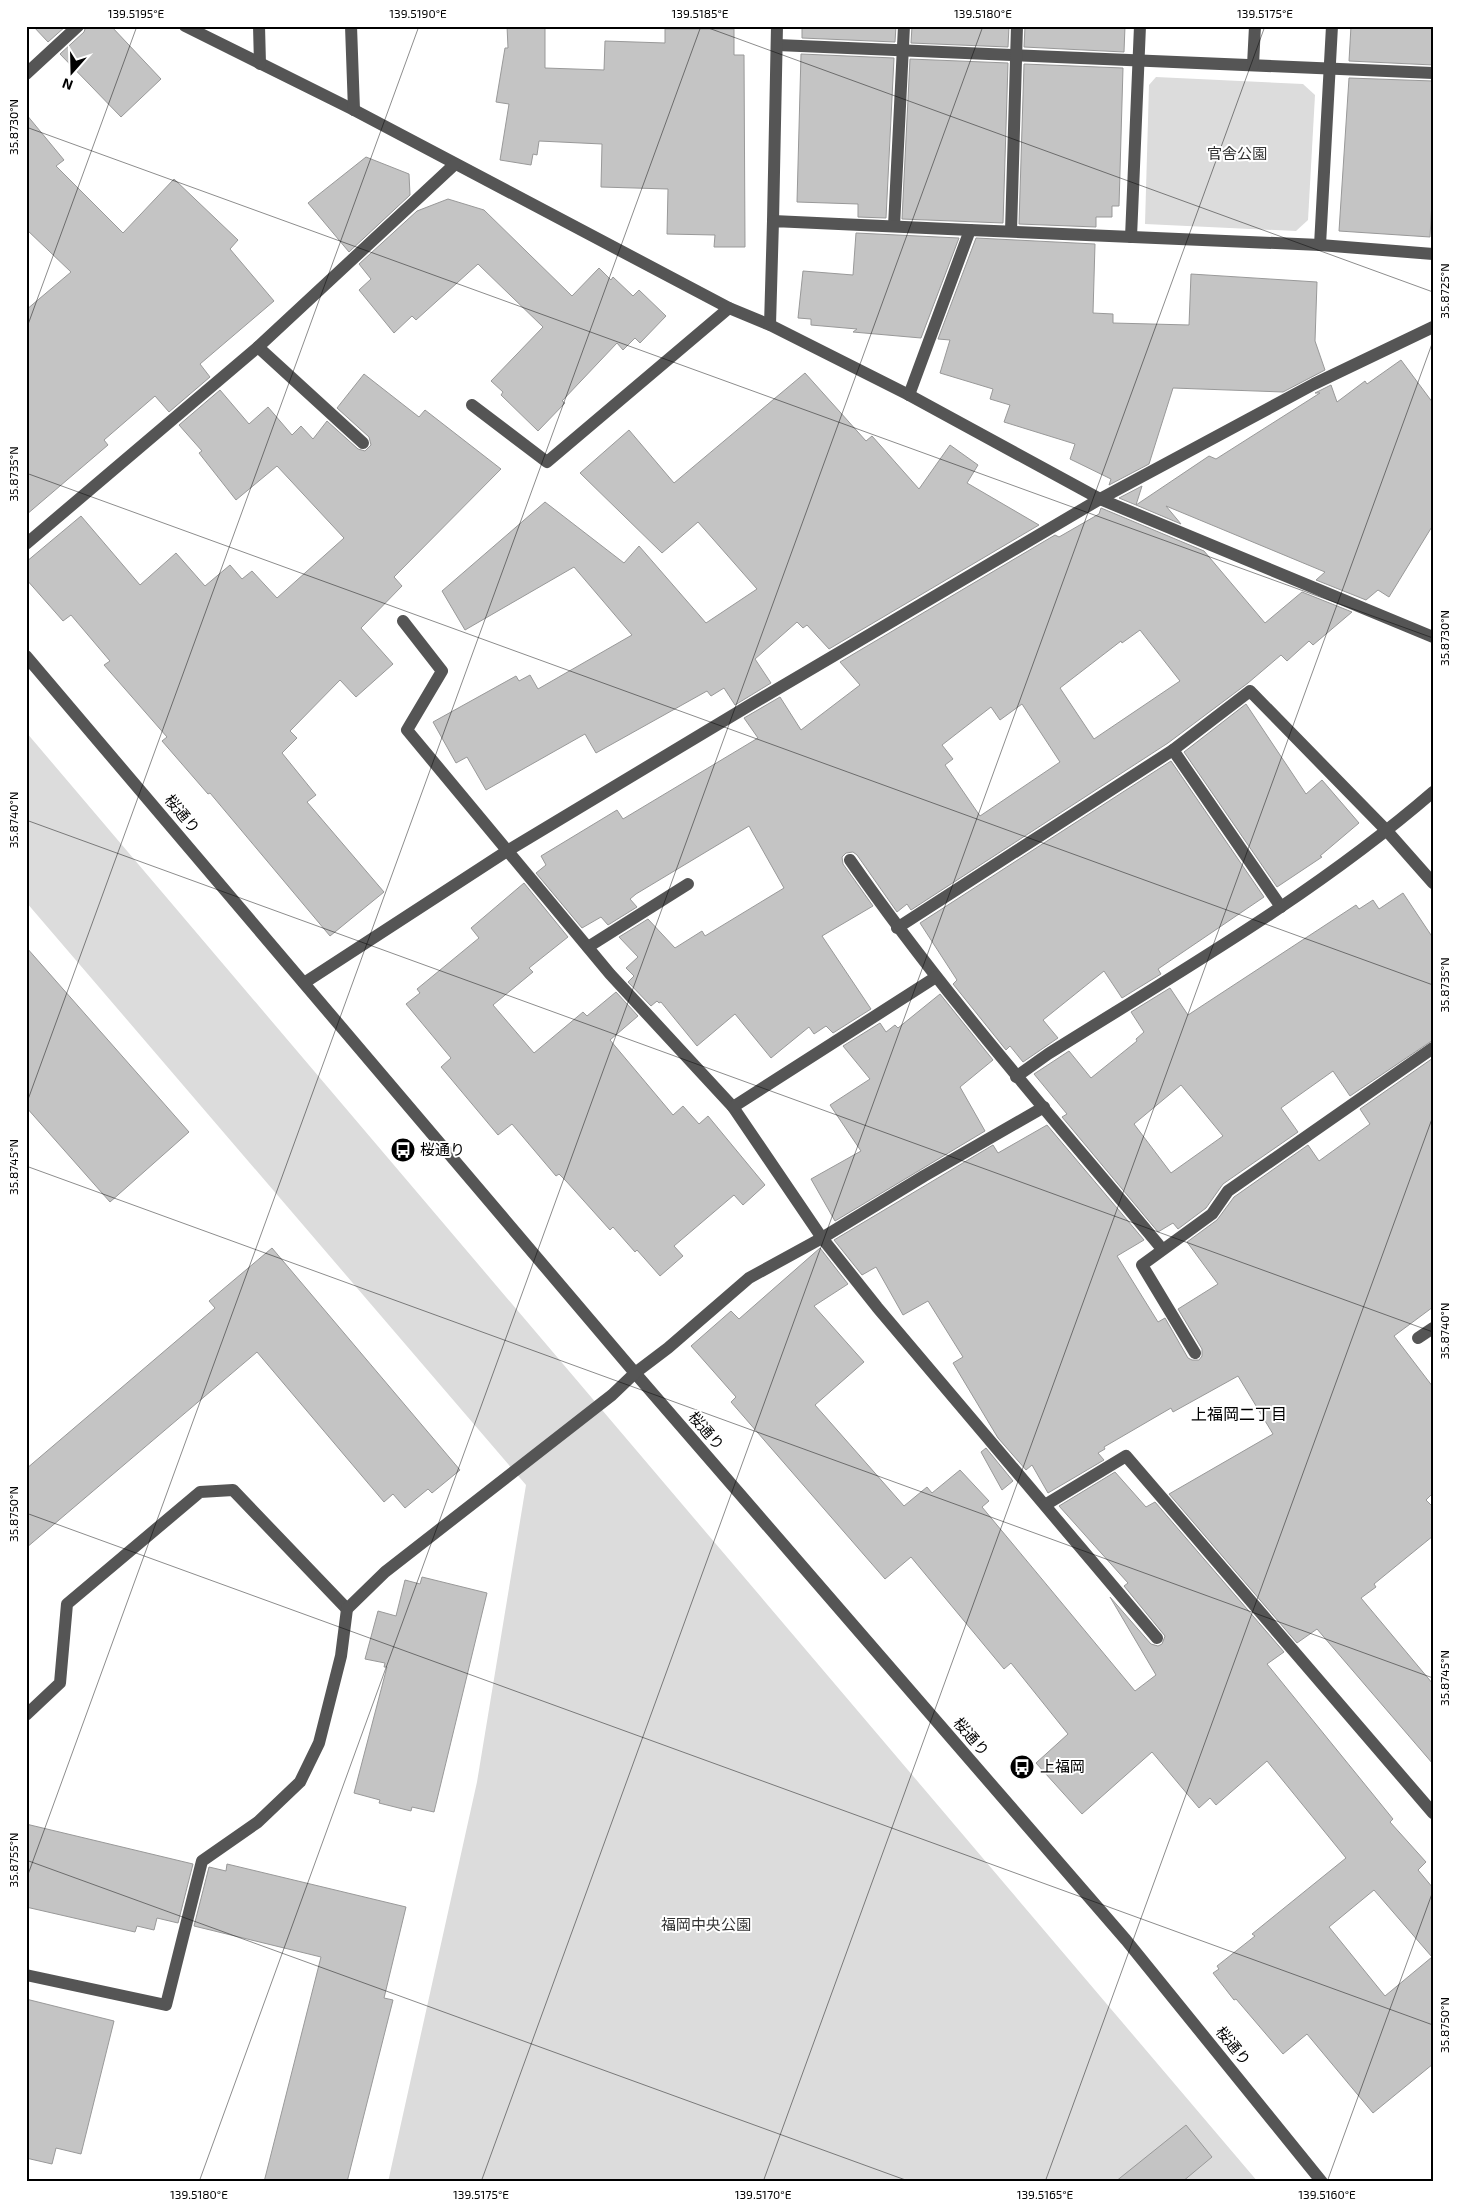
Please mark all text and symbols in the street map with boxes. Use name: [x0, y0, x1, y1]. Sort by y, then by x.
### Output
text: 139.5195°E: [108, 6, 165, 20]
text: 139.5190°E: [389, 6, 447, 20]
text: 139.5185°E: [671, 6, 729, 20]
text: 139.5180°E: [954, 6, 1012, 20]
text: 139.5175°E: [1237, 6, 1293, 20]
north arrow: [48, 48, 98, 98]
text: N: [60, 75, 75, 94]
text: 35.8730°N: [6, 99, 20, 155]
park label: 官舎公園: [1207, 144, 1267, 162]
text: 35.8725°N: [1437, 263, 1451, 319]
text: 35.8735°N: [6, 446, 20, 502]
text: 35.8730°N: [1437, 610, 1451, 666]
street label: 桜通り: [161, 790, 204, 836]
text: 35.8740°N: [6, 792, 20, 848]
text: 35.8735°N: [1437, 957, 1451, 1013]
bus stop icon: 桜通り: [390, 1137, 416, 1163]
text: 35.8745°N: [6, 1139, 20, 1195]
place label: 桜通り: [420, 1140, 465, 1158]
text: 35.8740°N: [1437, 1303, 1451, 1359]
district label: 上福岡二丁目: [1191, 1404, 1287, 1423]
street label: 桜通り: [685, 1407, 728, 1453]
text: 35.8750°N: [6, 1486, 20, 1542]
text: 35.8745°N: [1437, 1650, 1451, 1706]
street label: 桜通り: [950, 1713, 993, 1759]
bus stop icon: 上福岡: [1009, 1754, 1035, 1780]
place label: 上福岡: [1040, 1757, 1085, 1775]
text: 35.8755°N: [6, 1833, 20, 1887]
park label: 福岡中央公園: [661, 1915, 751, 1933]
text: 35.8750°N: [1437, 1997, 1451, 2053]
street label: 桜通り: [1213, 2022, 1255, 2069]
text: 139.5180°E: [170, 2187, 228, 2201]
text: 139.5175°E: [453, 2187, 509, 2201]
text: 139.5170°E: [735, 2187, 792, 2201]
text: 139.5165°E: [1017, 2187, 1074, 2201]
text: 139.5160°E: [1298, 2187, 1356, 2201]

